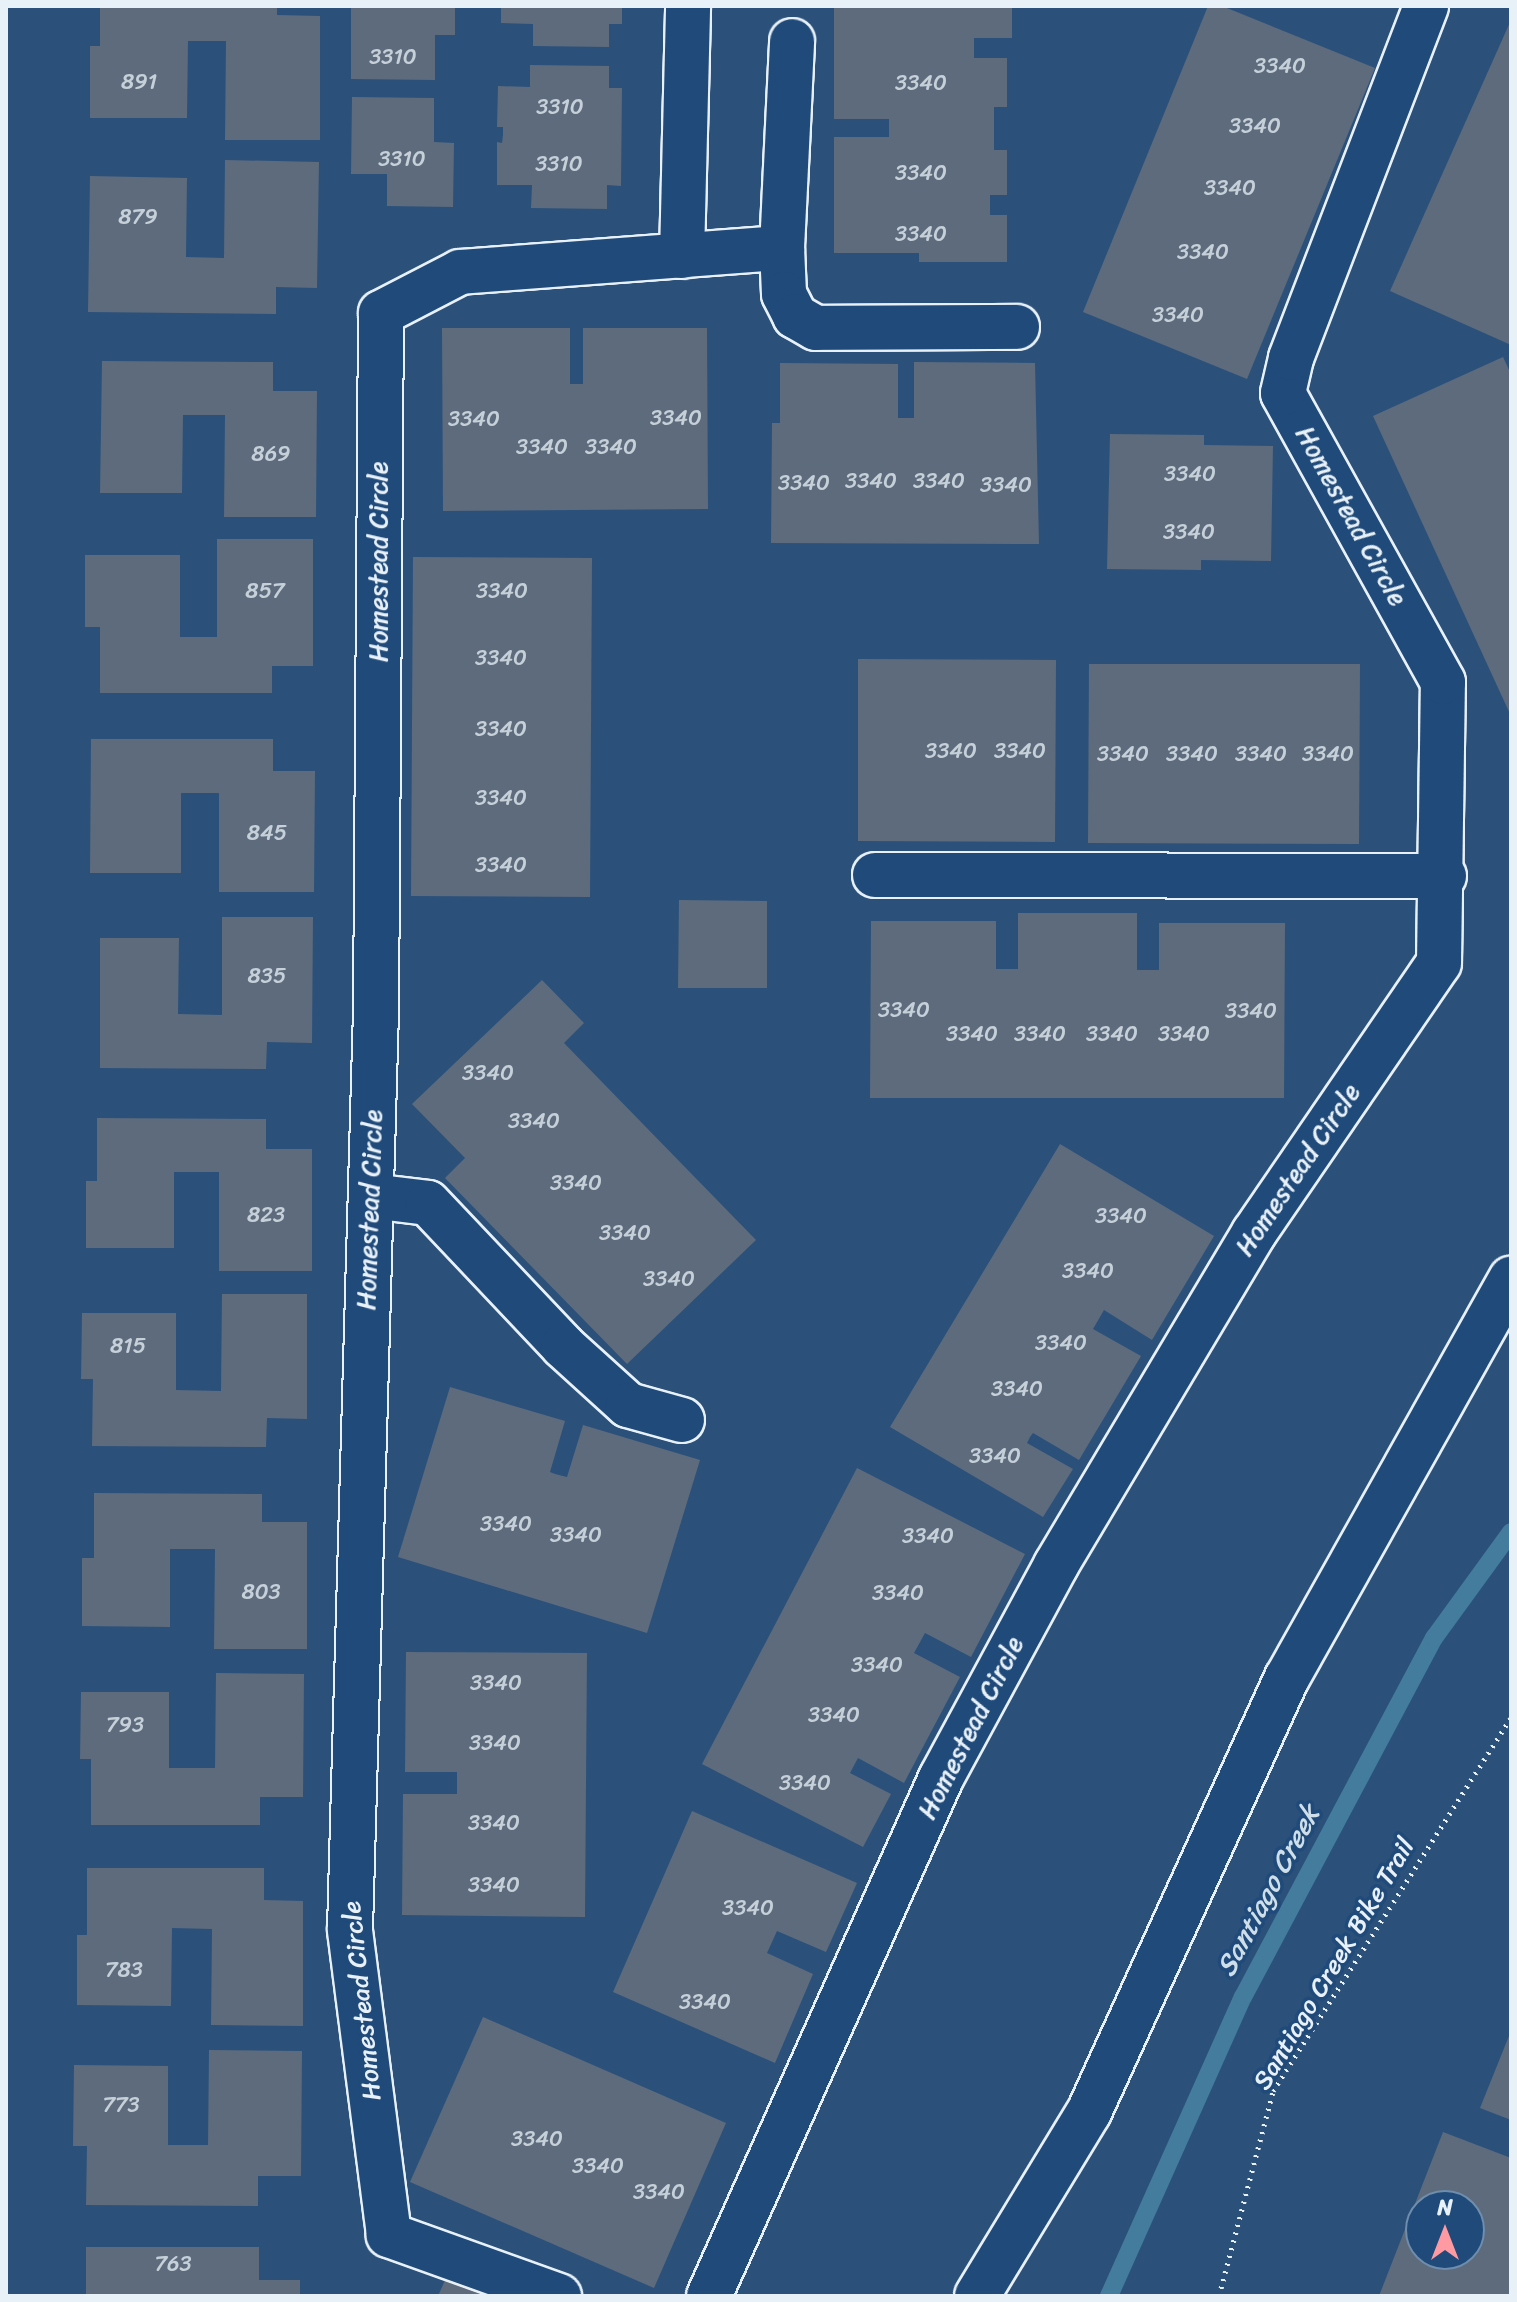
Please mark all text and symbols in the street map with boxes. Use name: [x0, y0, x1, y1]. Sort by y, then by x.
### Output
house number: 3310: [369, 44, 417, 70]
house number: 3340: [1254, 53, 1306, 79]
house number: 891: [121, 69, 157, 95]
house number: 3340: [895, 70, 947, 96]
house number: 3310: [536, 94, 584, 120]
house number: 3340: [1229, 113, 1281, 139]
house number: 3310: [378, 146, 426, 172]
house number: 3310: [535, 151, 583, 177]
house number: 3340: [895, 160, 947, 186]
house number: 3340: [1204, 175, 1256, 201]
house number: 879: [118, 204, 158, 230]
house number: 3340: [895, 221, 947, 247]
house number: 3340: [1177, 239, 1229, 265]
house number: 3340: [1152, 302, 1204, 328]
house number: 3340: [650, 405, 702, 431]
house number: 3340: [448, 406, 500, 432]
street label: Homestead Circle: [1289, 420, 1413, 612]
house number: 3340: [516, 434, 568, 460]
house number: 3340: [585, 434, 637, 460]
house number: 869: [251, 441, 291, 467]
street label: Homestead Circle: [363, 461, 395, 663]
house number: 3340: [1164, 461, 1216, 487]
house number: 3340: [845, 468, 897, 494]
house number: 3340: [913, 468, 965, 494]
house number: 3340: [778, 470, 830, 496]
house number: 3340: [980, 472, 1032, 498]
house number: 3340: [1163, 519, 1215, 545]
house number: 857: [245, 578, 285, 604]
house number: 3340: [476, 578, 528, 604]
house number: 3340: [475, 645, 527, 671]
house number: 3340: [475, 716, 527, 742]
house number: 3340: [925, 738, 977, 764]
house number: 3340: [994, 738, 1046, 764]
house number: 3340: [1097, 741, 1149, 767]
house number: 3340: [1166, 741, 1218, 767]
house number: 3340: [1235, 741, 1287, 767]
house number: 3340: [1302, 741, 1354, 767]
house number: 3340: [475, 785, 527, 811]
house number: 845: [247, 820, 287, 846]
house number: 3340: [475, 852, 527, 878]
house number: 835: [248, 963, 286, 989]
house number: 3340: [878, 997, 930, 1023]
house number: 3340: [1225, 998, 1277, 1024]
house number: 3340: [946, 1021, 998, 1047]
house number: 3340: [1014, 1021, 1066, 1047]
house number: 3340: [1086, 1021, 1138, 1047]
house number: 3340: [1158, 1021, 1210, 1047]
house number: 3340: [462, 1060, 514, 1086]
street label: Homestead Circle: [1229, 1078, 1367, 1262]
house number: 3340: [508, 1108, 560, 1134]
street label: Homestead Circle: [351, 1109, 389, 1311]
house number: 3340: [550, 1170, 602, 1196]
house number: 823: [247, 1202, 285, 1228]
house number: 3340: [1095, 1203, 1147, 1229]
house number: 3340: [599, 1220, 651, 1246]
house number: 3340: [1062, 1258, 1114, 1284]
house number: 3340: [643, 1266, 695, 1292]
house number: 3340: [1035, 1330, 1087, 1356]
house number: 815: [110, 1333, 146, 1359]
house number: 3340: [991, 1376, 1043, 1402]
house number: 3340: [969, 1443, 1021, 1469]
house number: 3340: [480, 1511, 532, 1537]
house number: 3340: [550, 1522, 602, 1548]
house number: 3340: [902, 1523, 954, 1549]
house number: 803: [241, 1579, 281, 1605]
house number: 3340: [872, 1580, 924, 1606]
street label: Homestead Circle: [911, 1631, 1031, 1825]
house number: 3340: [851, 1652, 903, 1678]
house number: 3340: [470, 1670, 522, 1696]
house number: 3340: [808, 1702, 860, 1728]
house number: 793: [106, 1712, 144, 1738]
house number: 3340: [469, 1730, 521, 1756]
house number: 3340: [779, 1770, 831, 1796]
water label: Santiago Creek: [1209, 1800, 1327, 1982]
house number: 3340: [468, 1810, 520, 1836]
street label: Santiago Creek Bike Trail: [1246, 1832, 1422, 2096]
house number: 3340: [468, 1872, 520, 1898]
house number: 3340: [722, 1895, 774, 1921]
street label: Homestead Circle: [336, 1899, 388, 2103]
house number: 783: [105, 1957, 143, 1983]
house number: 3340: [679, 1989, 731, 2015]
house number: 773: [102, 2092, 140, 2118]
house number: 3340: [511, 2126, 563, 2152]
house number: 3340: [572, 2153, 624, 2179]
house number: 3340: [633, 2179, 685, 2205]
text: N: [1437, 2188, 1453, 2227]
north arrow: [1405, 2190, 1485, 2270]
house number: 763: [154, 2251, 192, 2277]

